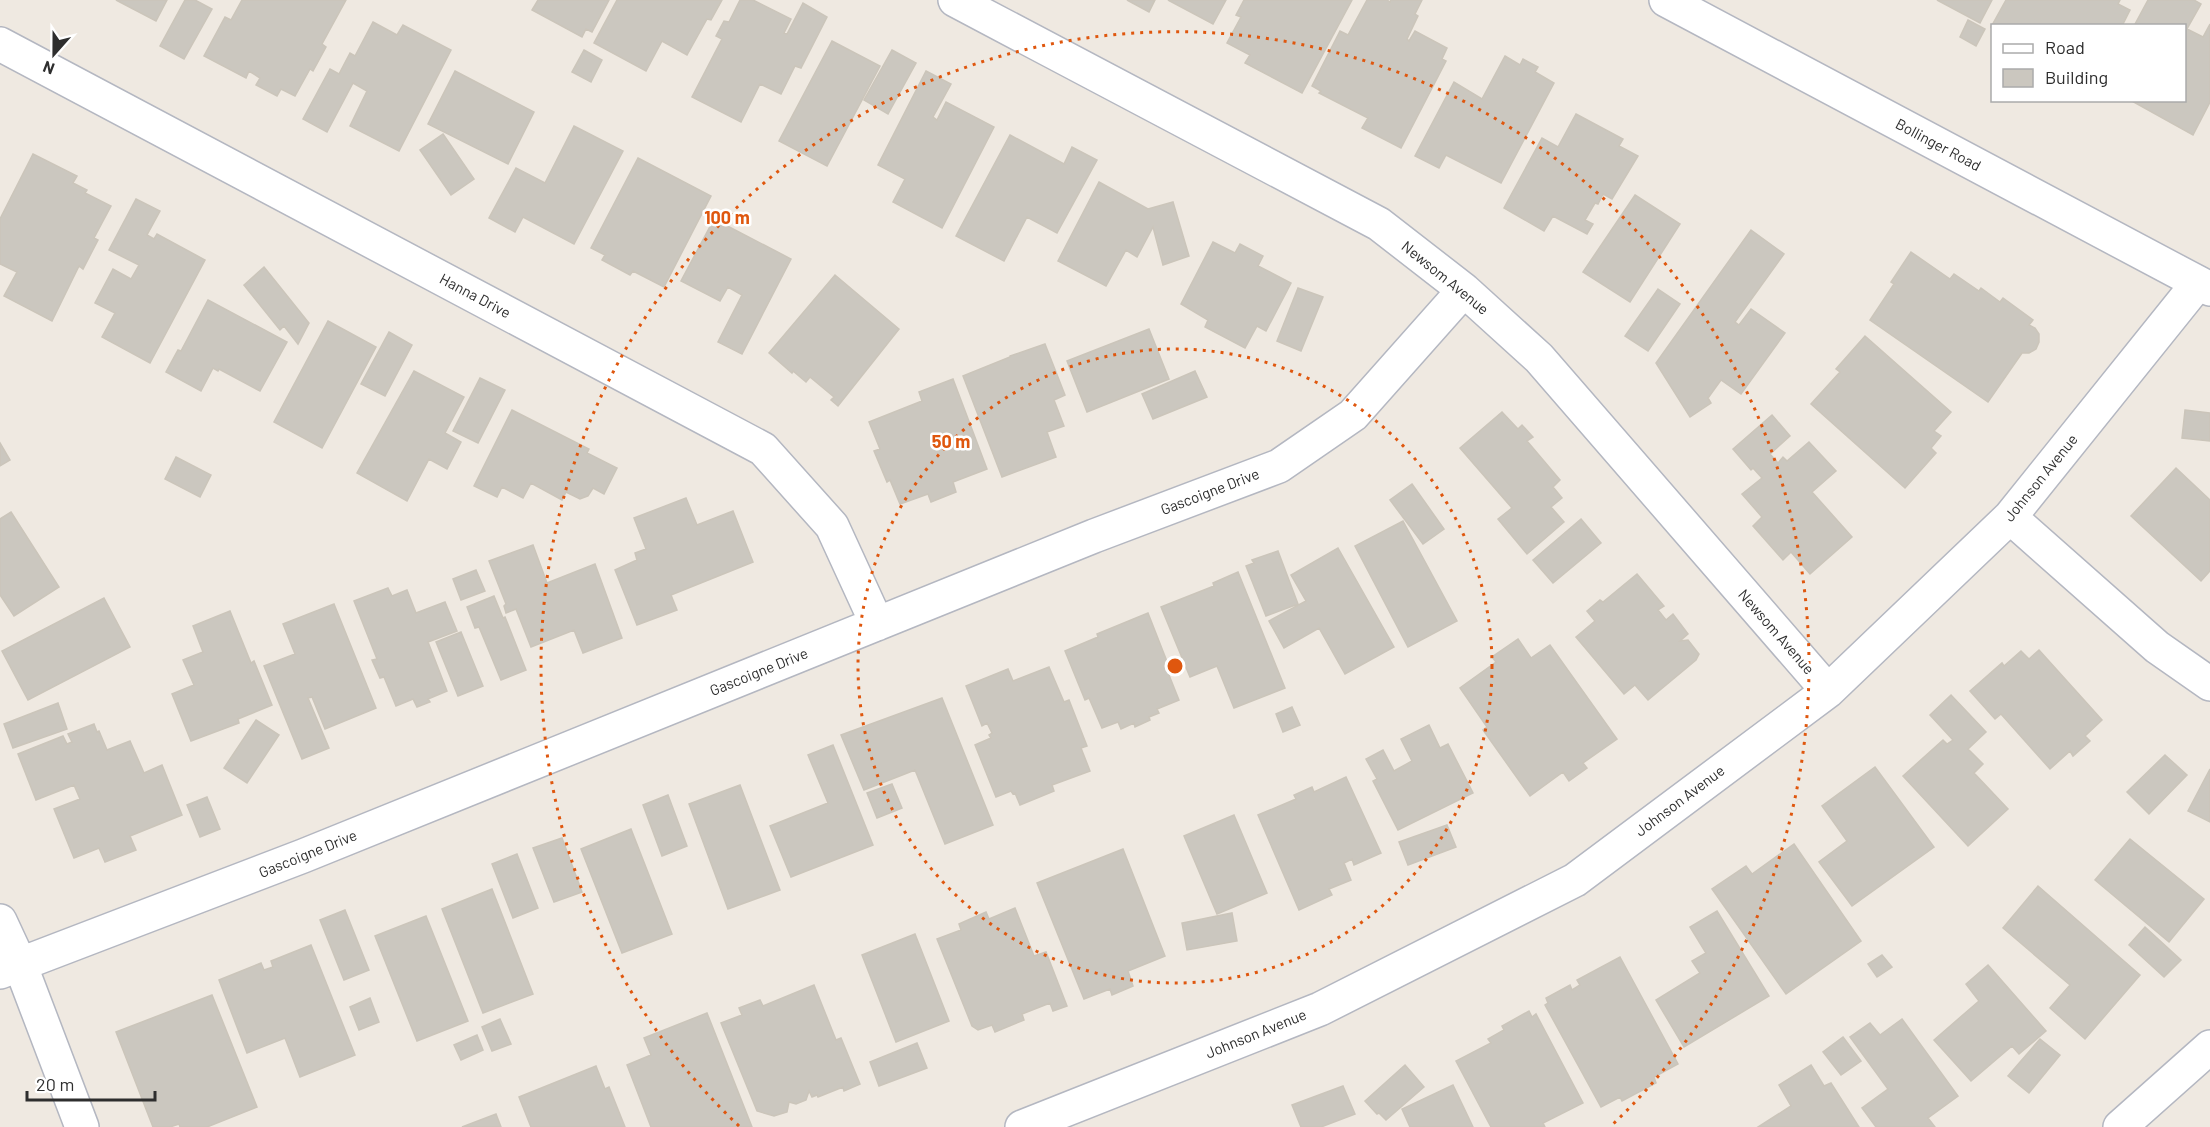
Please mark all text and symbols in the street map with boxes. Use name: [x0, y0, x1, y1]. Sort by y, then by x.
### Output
north arrow: [24, 24, 84, 84]
legend: [1991, 24, 2186, 102]
text: Road: [2045, 36, 2085, 58]
text: N: [40, 58, 57, 79]
text: Building: [2045, 66, 2108, 88]
street label: Bollinger Road: [1893, 114, 1984, 174]
text: 100 m: [704, 206, 750, 228]
street label: Newsom Avenue: [1398, 237, 1493, 318]
street label: Hanna Drive: [437, 269, 514, 321]
text: 50 m: [932, 430, 970, 452]
street label: Johnson Avenue: [2000, 430, 2081, 525]
street label: Gascoigne Drive: [1158, 464, 1261, 518]
street label: Newsom Avenue: [1735, 585, 1819, 678]
street label: Gascoigne Drive: [707, 643, 810, 699]
centre of rings: [1165, 656, 1185, 676]
street label: Johnson Avenue: [1631, 761, 1728, 840]
street label: Gascoigne Drive: [256, 825, 359, 881]
street label: Johnson Avenue: [1203, 1005, 1309, 1061]
scale bar: [27, 1064, 154, 1102]
text: 20 m: [36, 1073, 74, 1095]

